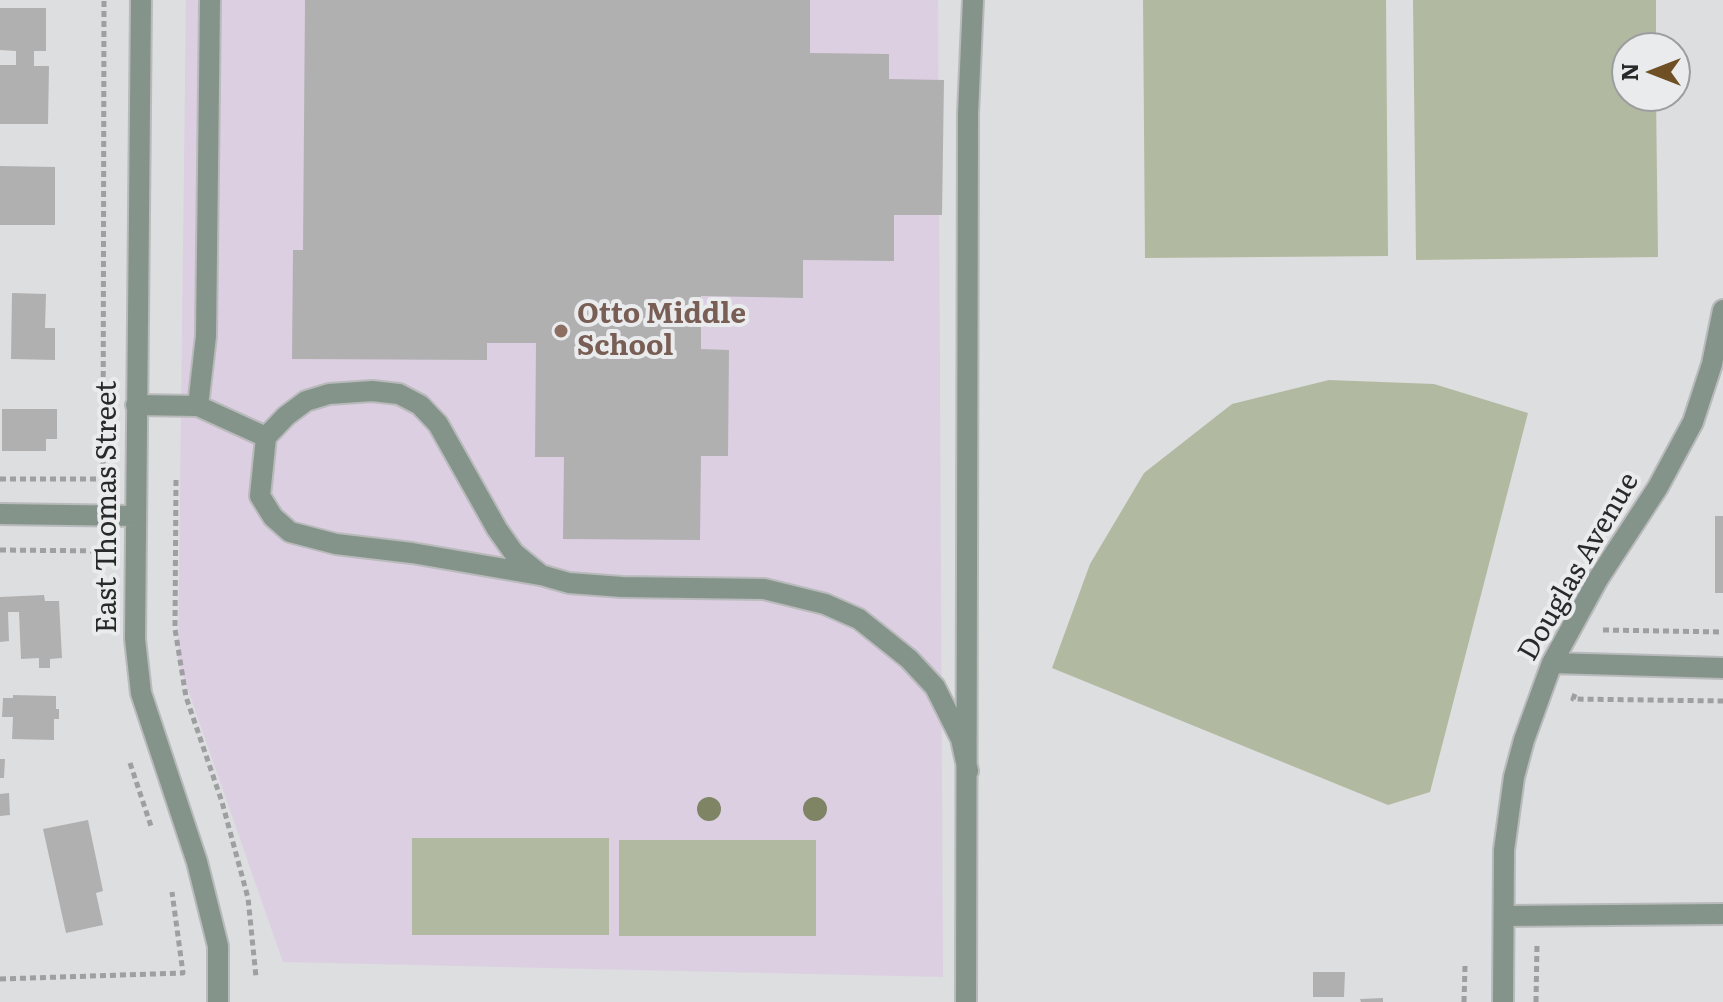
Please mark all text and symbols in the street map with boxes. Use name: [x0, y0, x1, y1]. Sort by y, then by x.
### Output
north arrow: [1611, 32, 1691, 112]
text: N: [1612, 63, 1645, 81]
place label: Otto Middle School: [577, 298, 746, 364]
marker: Otto Middle School: [552, 322, 570, 340]
street label: East Thomas Street: [91, 381, 125, 633]
street label: Douglas Avenue: [1512, 467, 1646, 667]

